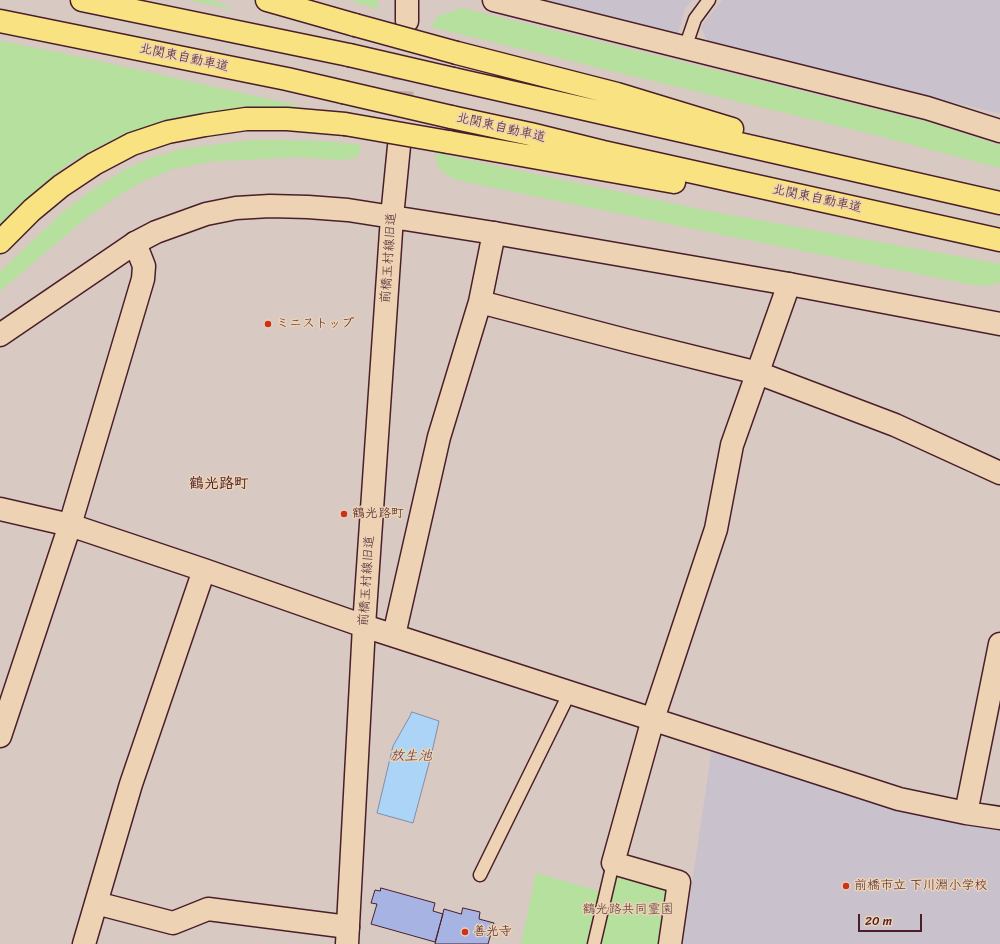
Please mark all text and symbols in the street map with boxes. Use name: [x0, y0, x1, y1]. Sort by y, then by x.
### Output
street label: 北関東自動車道: [138, 41, 230, 75]
street label: 北関東自動車道: [455, 110, 547, 146]
street label: 北関東自動車道: [771, 182, 863, 216]
street label: 前橋玉村線旧道: [378, 212, 400, 304]
place label: ミニストップ: [276, 316, 354, 332]
marker: ミニストップ: [263, 319, 273, 329]
district label: 鶴光路町: [189, 475, 249, 493]
place label: 鶴光路町: [352, 506, 404, 522]
marker: 鶴光路町: [339, 509, 349, 519]
street label: 前橋玉村線旧道: [356, 535, 378, 627]
water label: 放生池: [390, 748, 432, 764]
place label: 前橋市立 下川淵小学校: [854, 878, 987, 894]
marker: 前橋市立 下川淵小学校: [841, 881, 851, 891]
park label: 鶴光路共同霊園: [583, 902, 673, 918]
scale bar: [860, 906, 924, 932]
text: 20 m: [865, 910, 892, 932]
place label: 善光寺: [473, 924, 512, 940]
marker: 善光寺: [460, 927, 470, 937]

